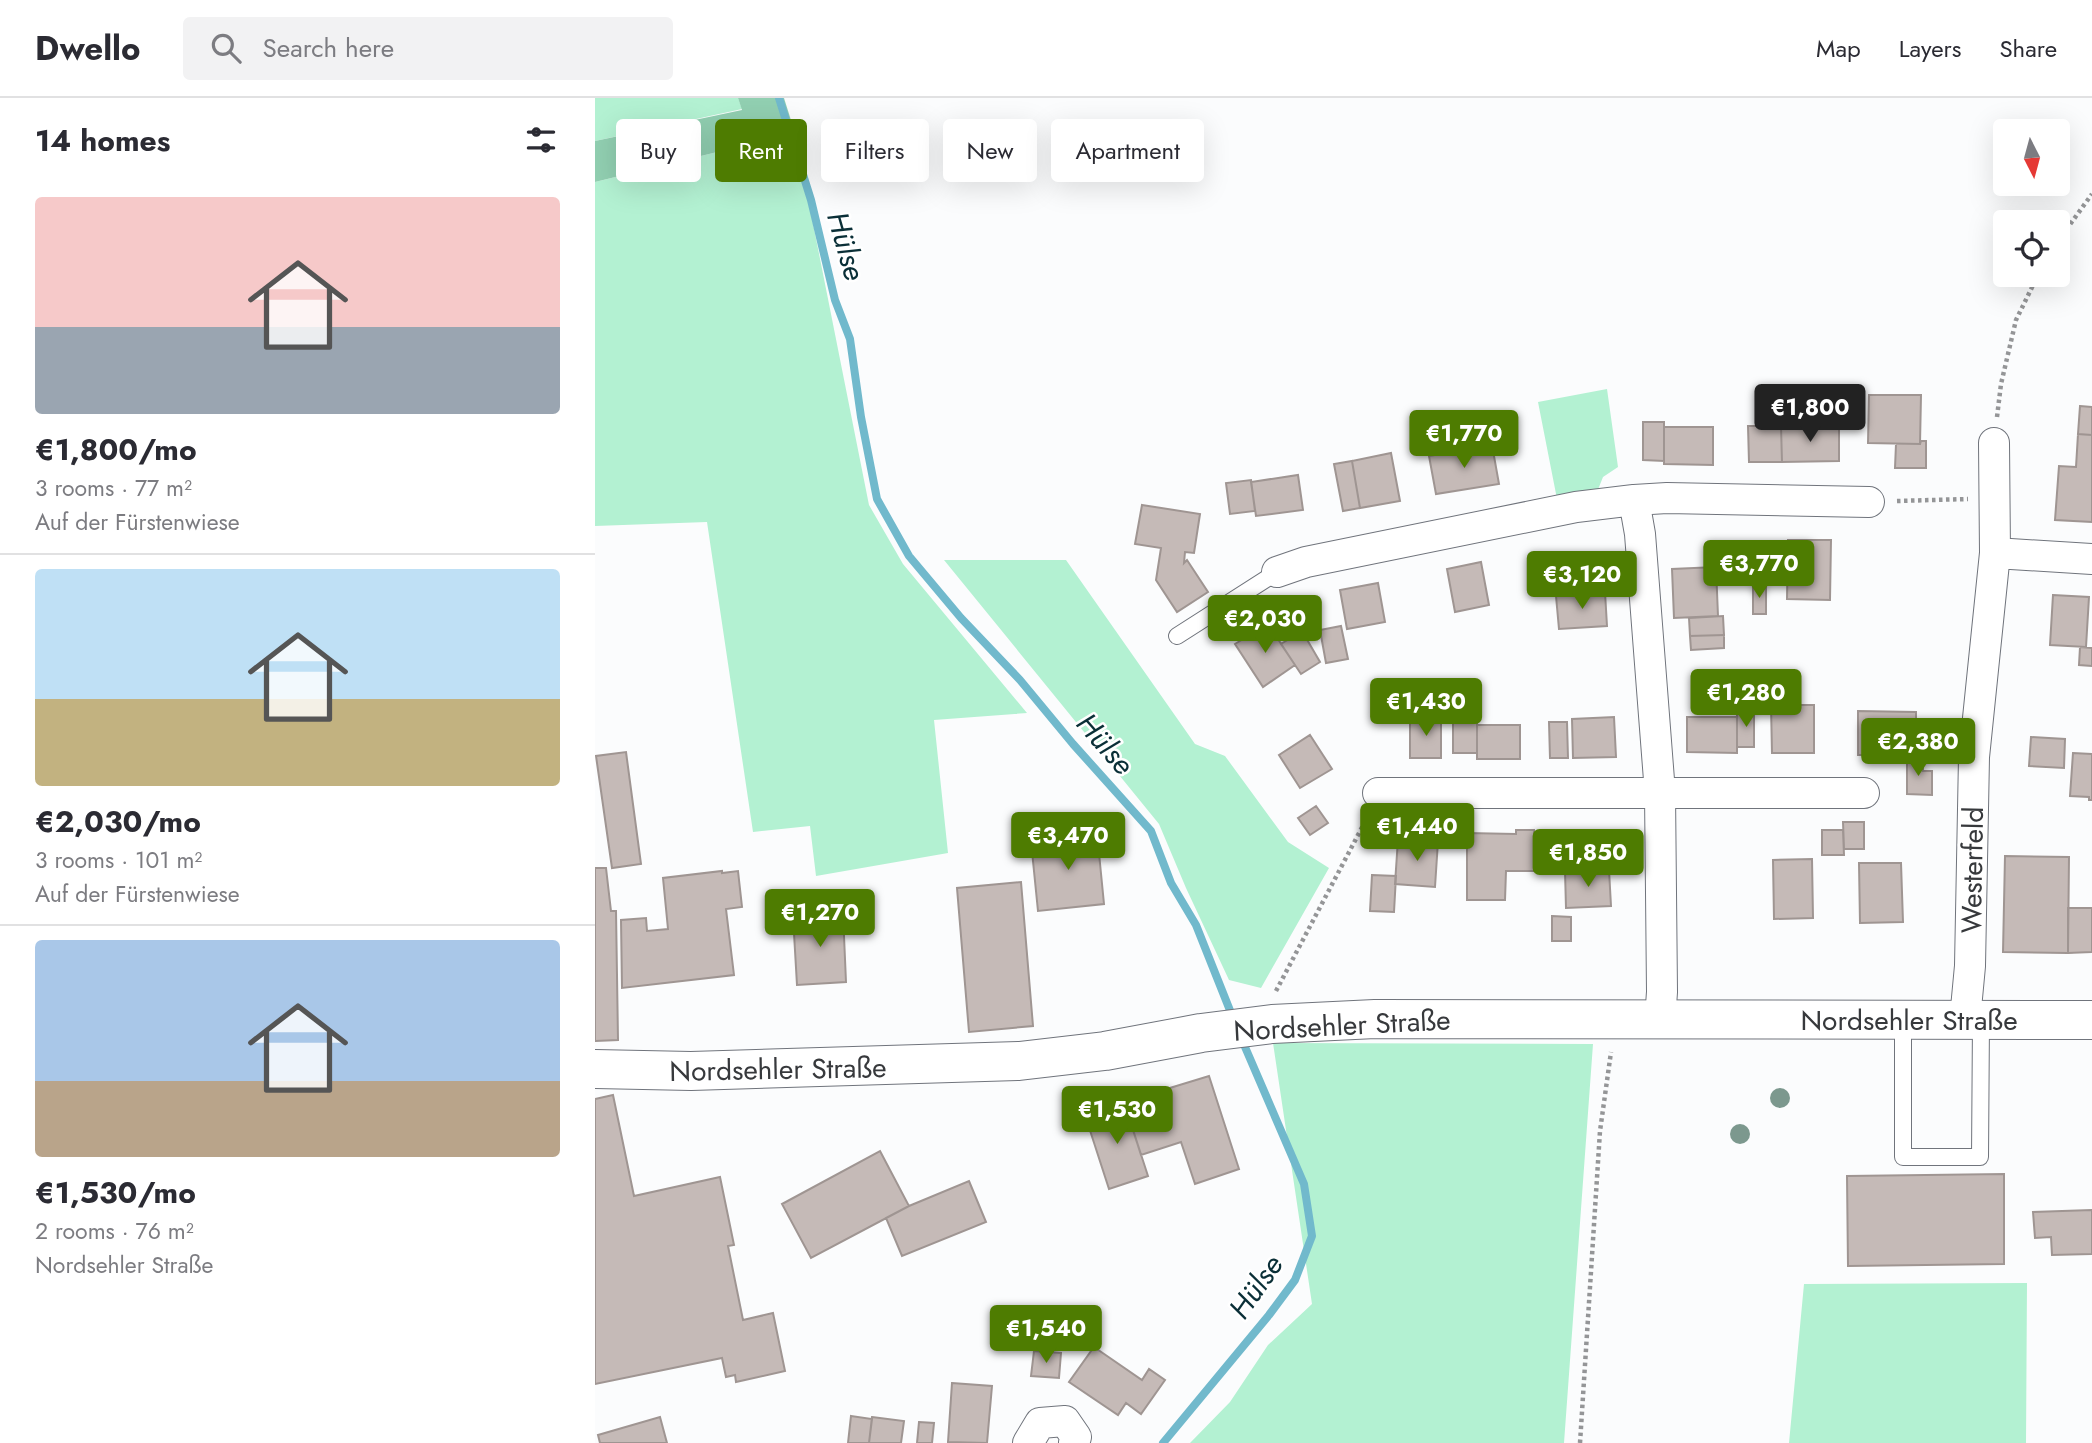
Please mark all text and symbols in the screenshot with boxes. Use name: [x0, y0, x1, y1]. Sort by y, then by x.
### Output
search box: [183, 17, 673, 80]
text: Dwello: [35, 25, 141, 72]
icon: search: [207, 29, 245, 67]
text: Search here: [263, 29, 394, 67]
text: Map: [1816, 31, 1861, 66]
text: Layers: [1899, 31, 1961, 66]
text: Share: [1999, 31, 2057, 66]
text: 14 homes: [35, 119, 170, 162]
chip: Buy: [616, 119, 701, 182]
chip: Rent: [715, 119, 807, 182]
chip: Filters: [821, 119, 929, 182]
chip: New: [943, 119, 1037, 182]
chip: Apartment: [1051, 119, 1204, 182]
north arrow: [1993, 119, 2070, 196]
map controls: [1993, 119, 2070, 287]
icon: filters: [522, 121, 560, 159]
water label: Hülse: [816, 207, 877, 285]
button: locate: [1993, 210, 2070, 287]
icon: home: [235, 242, 361, 368]
pin: €1,800: [1753, 384, 1867, 444]
text: €1,800: [1770, 390, 1850, 424]
pin: €1,770: [1407, 410, 1521, 470]
text: €1,770: [1425, 416, 1503, 450]
text: €1,800/mo: [35, 428, 197, 471]
text: 3 rooms · 77 m²: [35, 471, 192, 505]
text: Auf der Fürstenwiese: [35, 505, 240, 539]
pin: €3,770: [1702, 540, 1816, 600]
text: €3,770: [1719, 546, 1799, 580]
pin: €3,120: [1525, 552, 1639, 611]
text: €3,120: [1543, 557, 1621, 591]
pin: €2,030: [1208, 596, 1322, 655]
text: €2,030: [1224, 601, 1306, 635]
icon: home: [235, 614, 361, 740]
pin: €1,280: [1689, 670, 1803, 729]
text: €1,280: [1707, 675, 1785, 709]
pin: €1,430: [1369, 678, 1483, 738]
text: €1,430: [1386, 684, 1466, 718]
water label: Hülse: [1066, 703, 1144, 784]
pin: €2,380: [1861, 718, 1975, 778]
text: €2,380: [1877, 724, 1959, 758]
text: €2,030/mo: [35, 800, 201, 843]
pin: €1,440: [1360, 804, 1474, 863]
street label: Westerfeld: [1951, 806, 1994, 934]
text: €1,440: [1376, 809, 1458, 843]
pin: €3,470: [1011, 812, 1125, 872]
text: €3,470: [1027, 818, 1109, 852]
pin: €1,850: [1531, 830, 1645, 889]
text: €1,850: [1549, 835, 1627, 869]
text: 3 rooms · 101 m²: [35, 843, 202, 877]
text: Auf der Fürstenwiese: [35, 877, 240, 911]
pin: €1,270: [763, 890, 877, 949]
text: €1,270: [781, 895, 859, 929]
icon: home: [235, 985, 361, 1111]
street label: Nordsehler Straße: [1233, 999, 1452, 1052]
street label: Nordsehler Straße: [1800, 1000, 2018, 1041]
street label: Nordsehler Straße: [669, 1047, 887, 1092]
pin: €1,530: [1060, 1086, 1174, 1146]
text: €1,530: [1078, 1092, 1156, 1126]
text: €1,530/mo: [35, 1171, 196, 1214]
text: 2 rooms · 76 m²: [35, 1214, 194, 1248]
water label: Hülse: [1218, 1246, 1293, 1328]
text: Nordsehler Straße: [35, 1248, 213, 1282]
pin: €1,540: [989, 1306, 1103, 1365]
text: €1,540: [1006, 1311, 1086, 1345]

